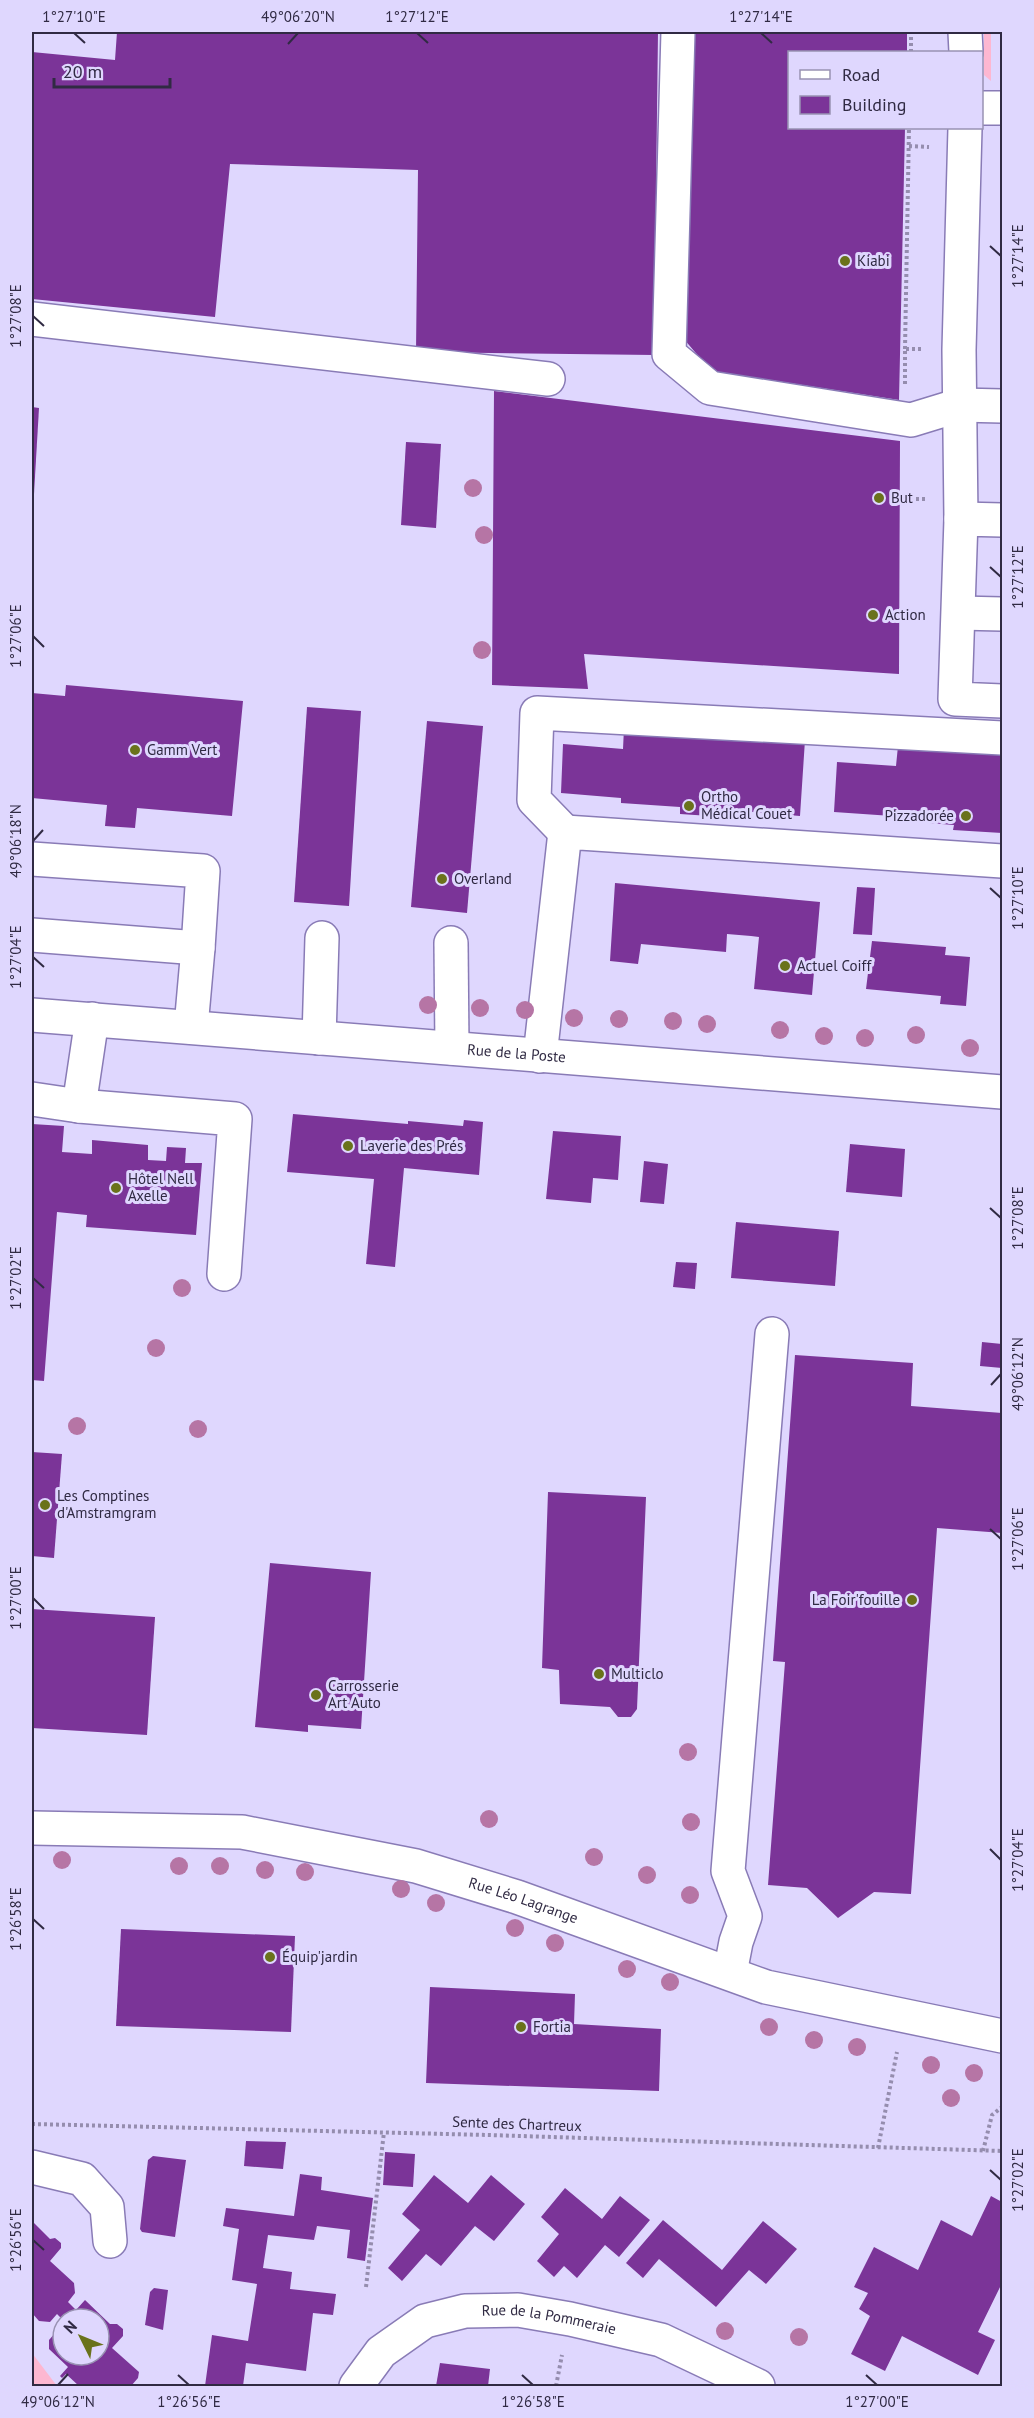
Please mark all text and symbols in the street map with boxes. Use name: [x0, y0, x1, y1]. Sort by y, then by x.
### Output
text: 1°27'10"E: [42, 7, 106, 26]
text: 49°06'20"N: [261, 7, 335, 26]
text: 1°27'12"E: [385, 7, 449, 26]
text: 1°27'14"E: [729, 7, 793, 26]
scale bar: [54, 51, 170, 89]
legend: [788, 51, 983, 129]
text: 20 m: [63, 60, 102, 83]
text: Road: [842, 63, 880, 86]
text: Building: [842, 93, 906, 116]
text: 1°27'14"E: [1008, 224, 1027, 288]
place label: Kiabi: [857, 251, 890, 270]
marker: Kiabi: [838, 254, 852, 268]
text: 1°27'08"E: [6, 284, 25, 348]
place label: But: [891, 488, 913, 507]
marker: But: [872, 491, 886, 505]
text: 1°27'12"E: [1008, 545, 1027, 609]
text: 1°27'06"E: [6, 604, 25, 668]
place label: Action: [885, 605, 926, 624]
marker: Action: [866, 608, 880, 622]
place label: Gamm Vert: [147, 740, 217, 759]
marker: Gamm Vert: [128, 743, 142, 757]
place label: Ortho Médical Couet: [701, 787, 792, 823]
marker: Ortho Médical Couet: [682, 799, 696, 813]
text: 49°06'18"N: [6, 804, 25, 878]
place label: Pizzadorée: [884, 806, 954, 825]
marker: Pizzadorée: [959, 809, 973, 823]
text: 1°27'10"E: [1008, 866, 1027, 930]
place label: Overland: [454, 869, 512, 888]
marker: Overland: [435, 872, 449, 886]
text: 1°27'04"E: [6, 925, 25, 989]
place label: Actuel Coiff: [797, 956, 872, 975]
marker: Actuel Coiff: [778, 959, 792, 973]
street label: Rue de la Poste: [466, 1040, 567, 1066]
place label: Laverie des Prés: [360, 1136, 463, 1155]
marker: Laverie des Prés: [341, 1139, 355, 1153]
place label: Hôtel Nell Axelle: [128, 1169, 194, 1205]
marker: Hôtel Nell Axelle: [109, 1181, 123, 1195]
text: 1°27'08"E: [1008, 1186, 1027, 1250]
text: 1°27'02"E: [6, 1246, 25, 1310]
text: 49°06'12"N: [1008, 1337, 1027, 1411]
place label: Les Comptines d'Amstramgram: [57, 1486, 156, 1522]
marker: Les Comptines d'Amstramgram: [38, 1498, 52, 1512]
text: 1°27'06"E: [1008, 1507, 1027, 1571]
text: 1°27'00"E: [6, 1566, 25, 1630]
place label: La Foir'fouille: [812, 1590, 900, 1609]
marker: La Foir'fouille: [905, 1593, 919, 1607]
place label: Multiclo: [611, 1664, 664, 1683]
marker: Multiclo: [592, 1667, 606, 1681]
place label: Carrosserie Art Auto: [328, 1676, 399, 1712]
marker: Carrosserie Art Auto: [309, 1688, 323, 1702]
text: 1°27'04"E: [1008, 1828, 1027, 1892]
street label: Rue Léo Lagrange: [466, 1873, 581, 1927]
text: 1°26'58"E: [6, 1887, 25, 1951]
place label: Équip'jardin: [282, 1947, 358, 1966]
marker: Équip'jardin: [263, 1950, 277, 1964]
place label: Fortia: [533, 2017, 571, 2036]
marker: Fortia: [514, 2020, 528, 2034]
street label: Sente des Chartreux: [452, 2112, 582, 2135]
text: 1°27'02"E: [1008, 2148, 1027, 2212]
text: 1°26'56"E: [6, 2208, 25, 2272]
street label: Rue de la Pommeraie: [481, 2300, 618, 2338]
north arrow: [51, 2307, 111, 2367]
text: N: [59, 2316, 81, 2337]
text: 49°06'12"N: [21, 2392, 95, 2411]
text: 1°26'56"E: [157, 2392, 221, 2411]
text: 1°26'58"E: [501, 2392, 565, 2411]
text: 1°27'00"E: [845, 2392, 909, 2411]

